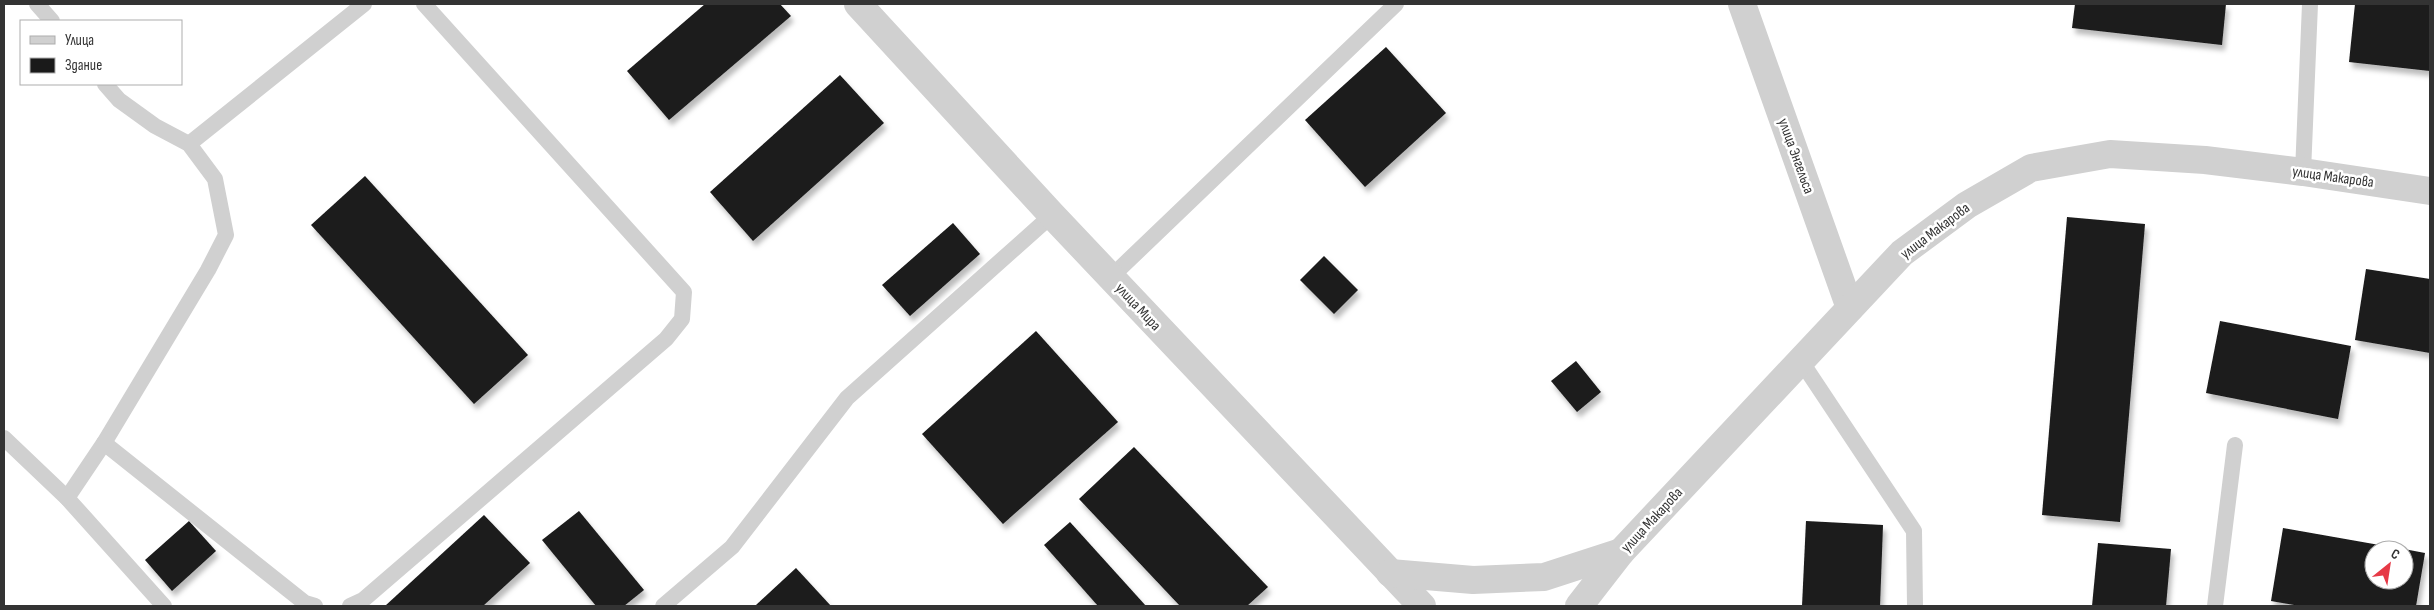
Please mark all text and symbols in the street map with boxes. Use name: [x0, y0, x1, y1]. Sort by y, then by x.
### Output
legend: [20, 20, 182, 85]
text: Улица: [65, 31, 94, 50]
text: Здание: [65, 56, 102, 75]
street label: улица Энгельса: [1774, 116, 1819, 197]
street label: улица Макарова: [2291, 162, 2375, 192]
street label: улица Макарова: [1896, 199, 1974, 263]
street label: улица Мира: [1111, 279, 1165, 335]
street label: улица Макарова: [1617, 483, 1687, 557]
north arrow: [2364, 540, 2414, 590]
text: С: [2388, 545, 2403, 563]

